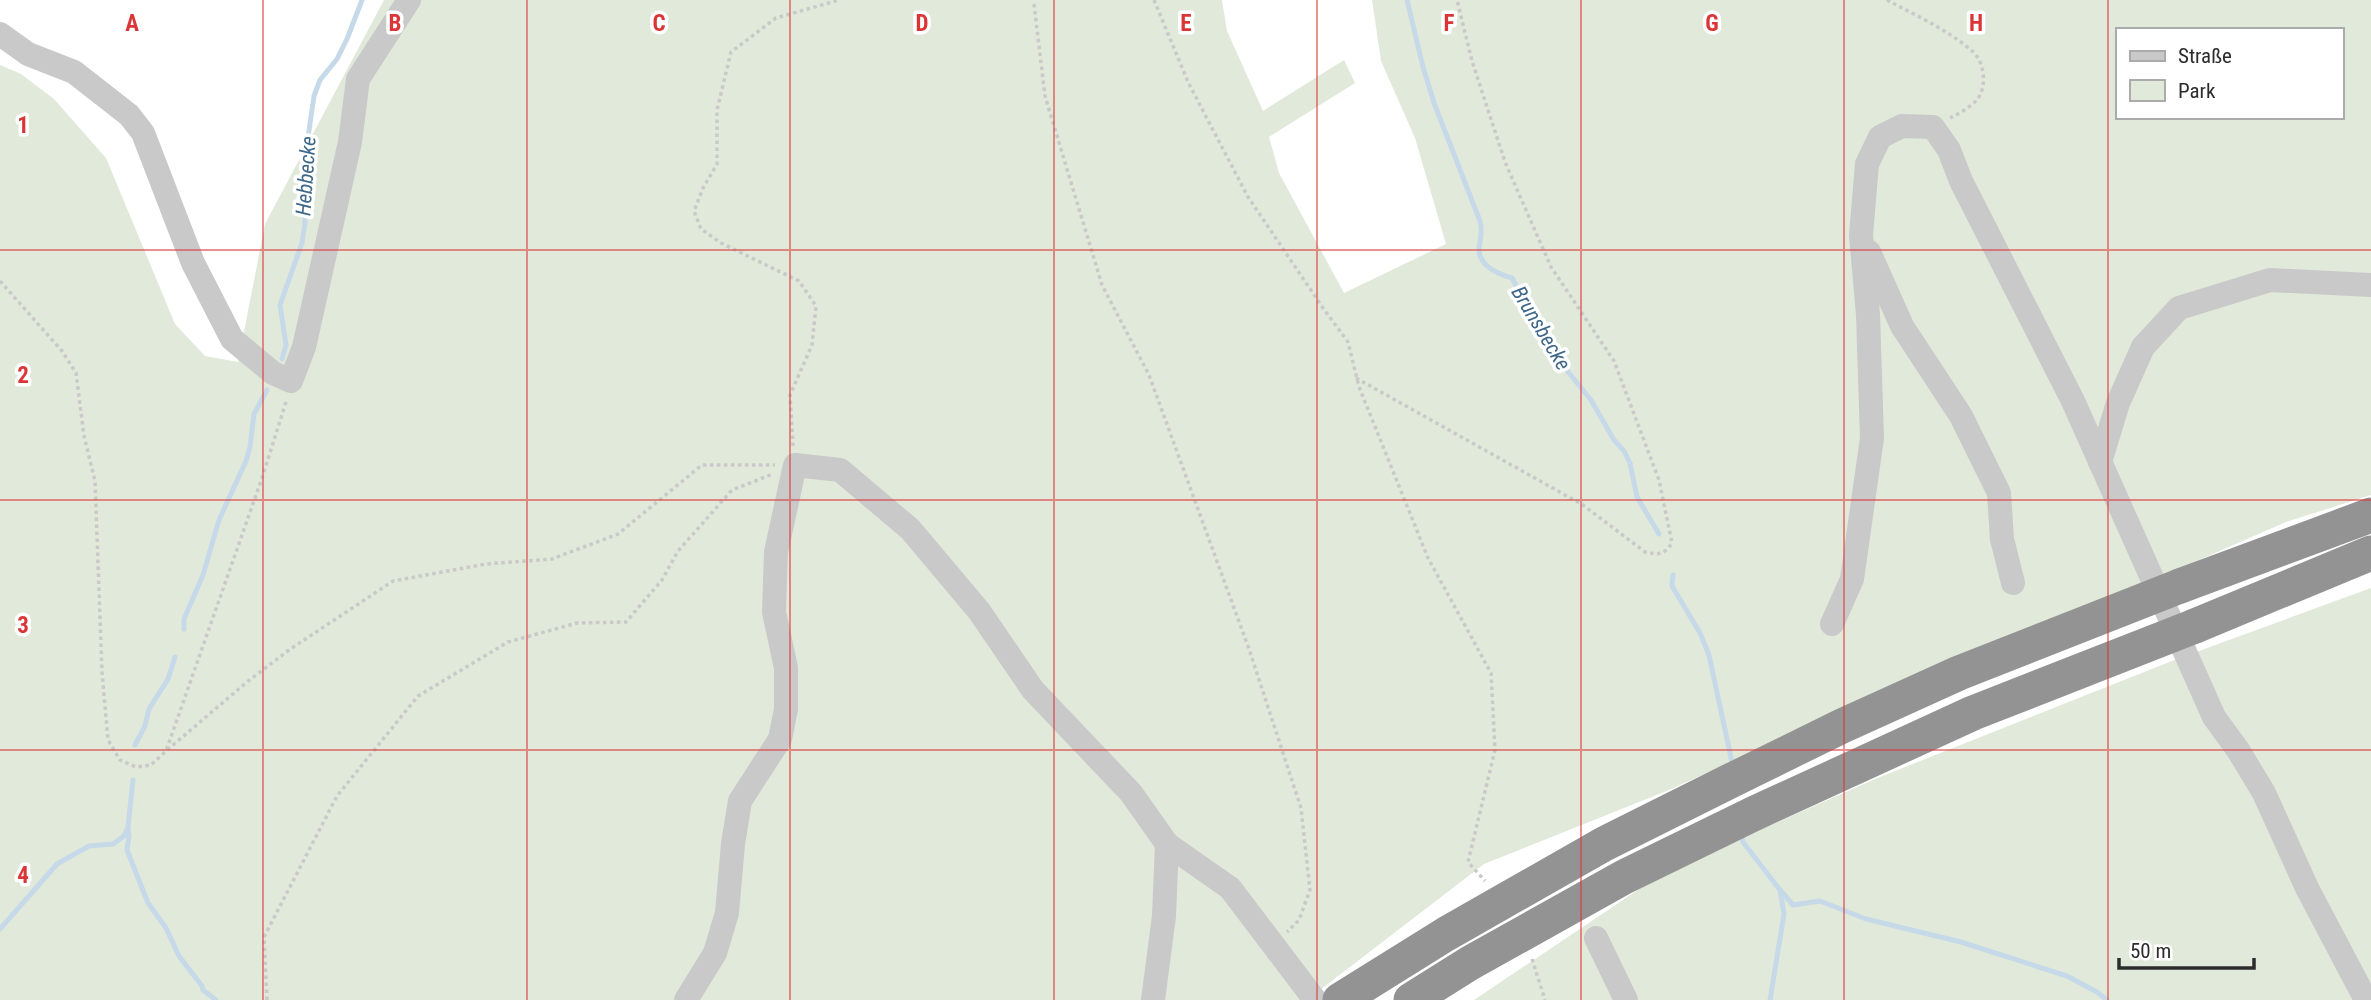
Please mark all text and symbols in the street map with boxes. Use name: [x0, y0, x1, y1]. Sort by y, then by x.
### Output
text: A: [125, 10, 139, 37]
text: B: [389, 10, 401, 37]
text: C: [652, 10, 666, 37]
text: D: [916, 10, 929, 37]
text: E: [1180, 10, 1192, 37]
text: F: [1444, 10, 1455, 37]
text: G: [1705, 10, 1719, 37]
text: H: [1969, 10, 1983, 37]
legend: [2116, 28, 2343, 119]
text: Straße: [2178, 44, 2232, 68]
text: Park: [2178, 79, 2216, 103]
text: 1: [17, 112, 29, 139]
water label: Hebbecke: [291, 135, 321, 217]
water label: Brunsbecke: [1507, 282, 1575, 374]
text: 2: [17, 362, 29, 389]
text: 3: [17, 612, 29, 639]
text: 4: [17, 862, 29, 889]
scale bar: [2119, 926, 2254, 970]
text: 50 m: [2130, 939, 2171, 963]

